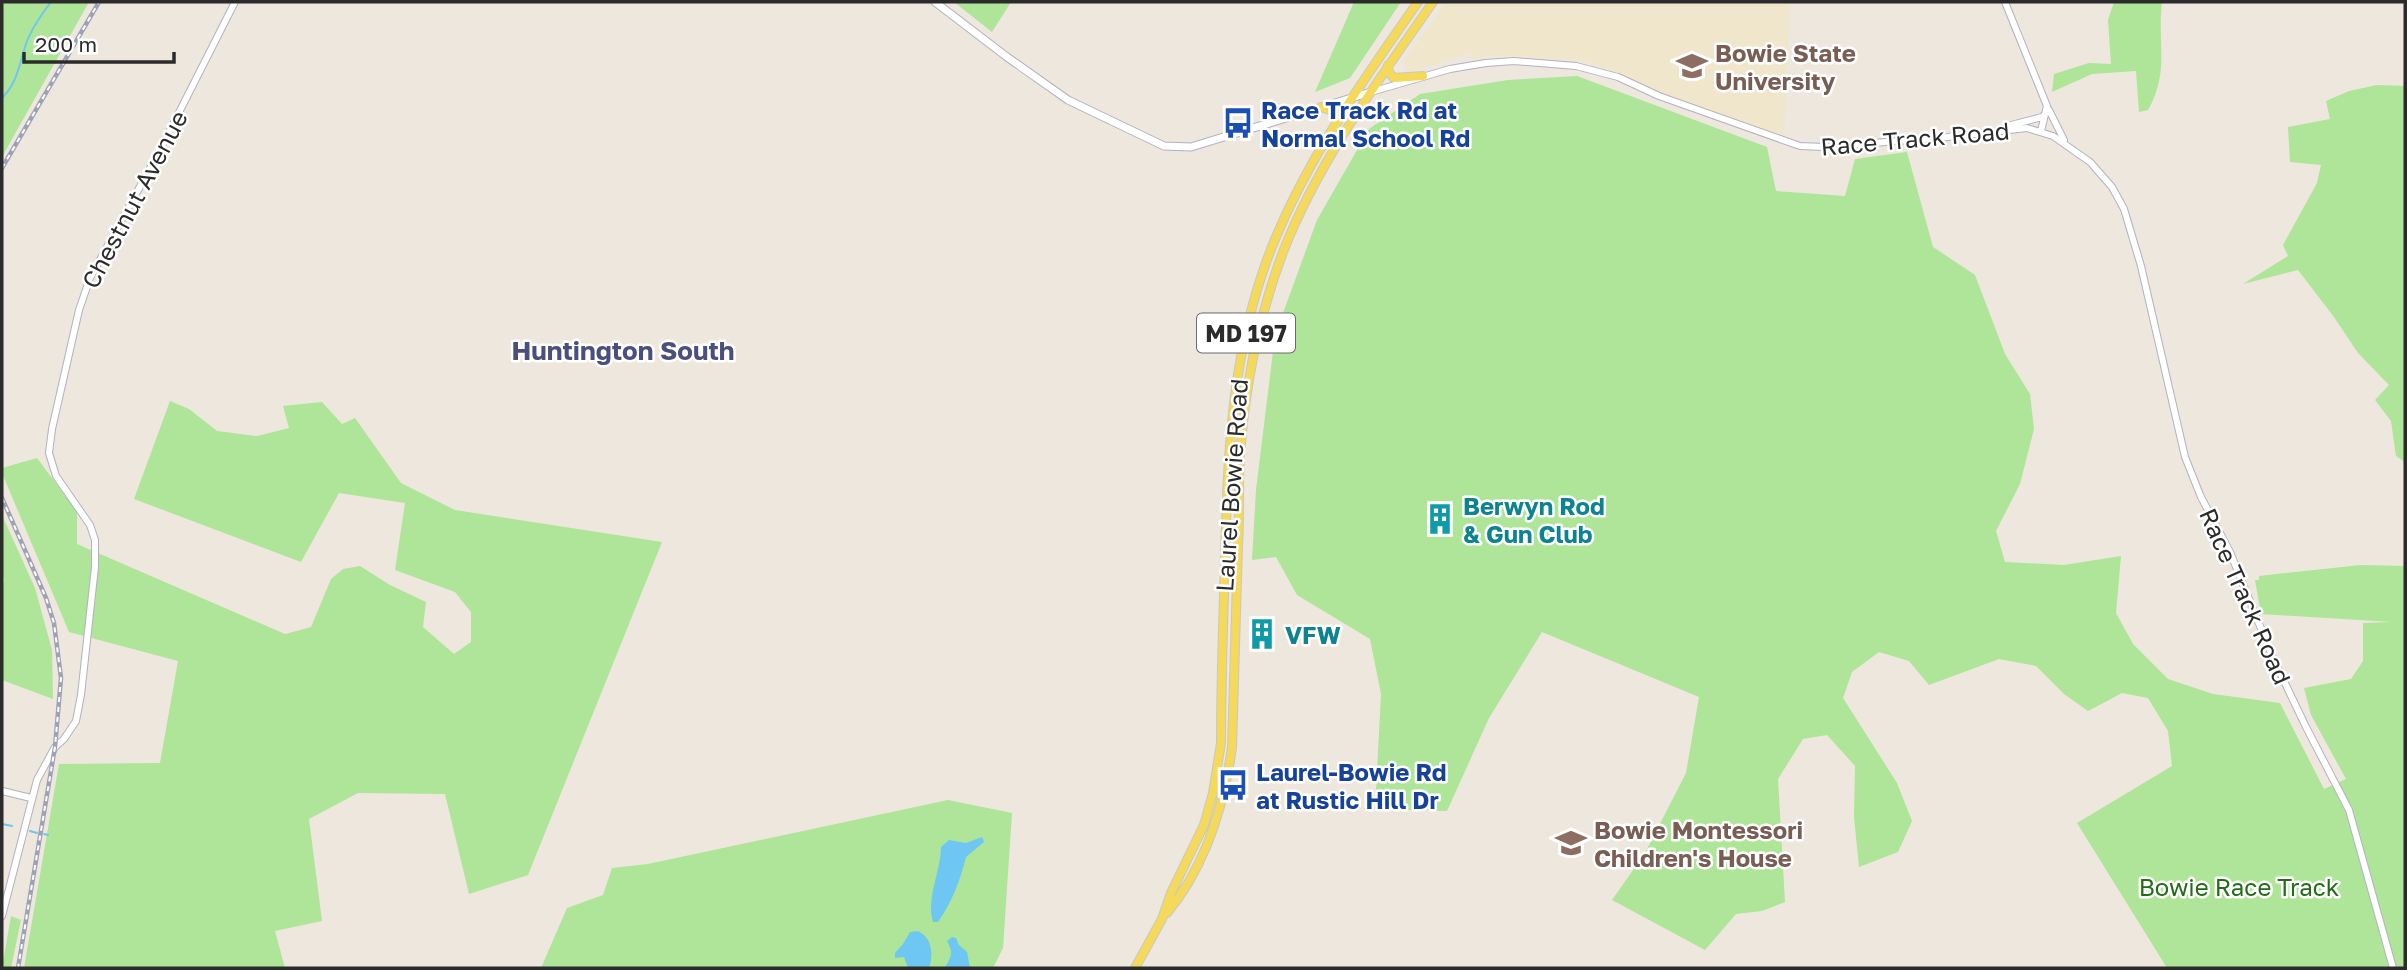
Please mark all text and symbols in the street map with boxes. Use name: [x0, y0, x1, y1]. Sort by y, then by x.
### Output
scale bar: [24, 21, 175, 65]
text: 200 m: [35, 31, 97, 57]
place label: Bowie State University: [1715, 38, 1856, 95]
school or university icon: Bowie State University: [1675, 49, 1709, 83]
place label: Race Track Rd at Normal School Rd: [1261, 95, 1470, 152]
street label: Chestnut Avenue: [75, 105, 193, 293]
bus stop icon: Race Track Rd at Normal School Rd: [1221, 106, 1255, 140]
street label: Race Track Road: [1819, 115, 2011, 161]
road number: MD 197: [1197, 314, 1295, 352]
district label: Huntington South: [511, 335, 735, 366]
street label: Laurel Bowie Road: [1209, 377, 1253, 593]
place label: Berwyn Rod & Gun Club: [1463, 491, 1605, 548]
building icon: Berwyn Rod & Gun Club: [1423, 502, 1457, 536]
street label: Race Track Road: [2194, 504, 2298, 688]
building icon: VFW: [1245, 617, 1279, 651]
place label: VFW: [1285, 620, 1341, 649]
place label: Laurel-Bowie Rd at Rustic Hill Dr: [1256, 757, 1447, 814]
bus stop icon: Laurel-Bowie Rd at Rustic Hill Dr: [1216, 768, 1250, 802]
place label: Bowie Montessori Children's House: [1594, 815, 1803, 872]
school or university icon: Bowie Montessori Children's House: [1554, 826, 1588, 860]
park label: Bowie Race Track: [2139, 872, 2339, 901]

